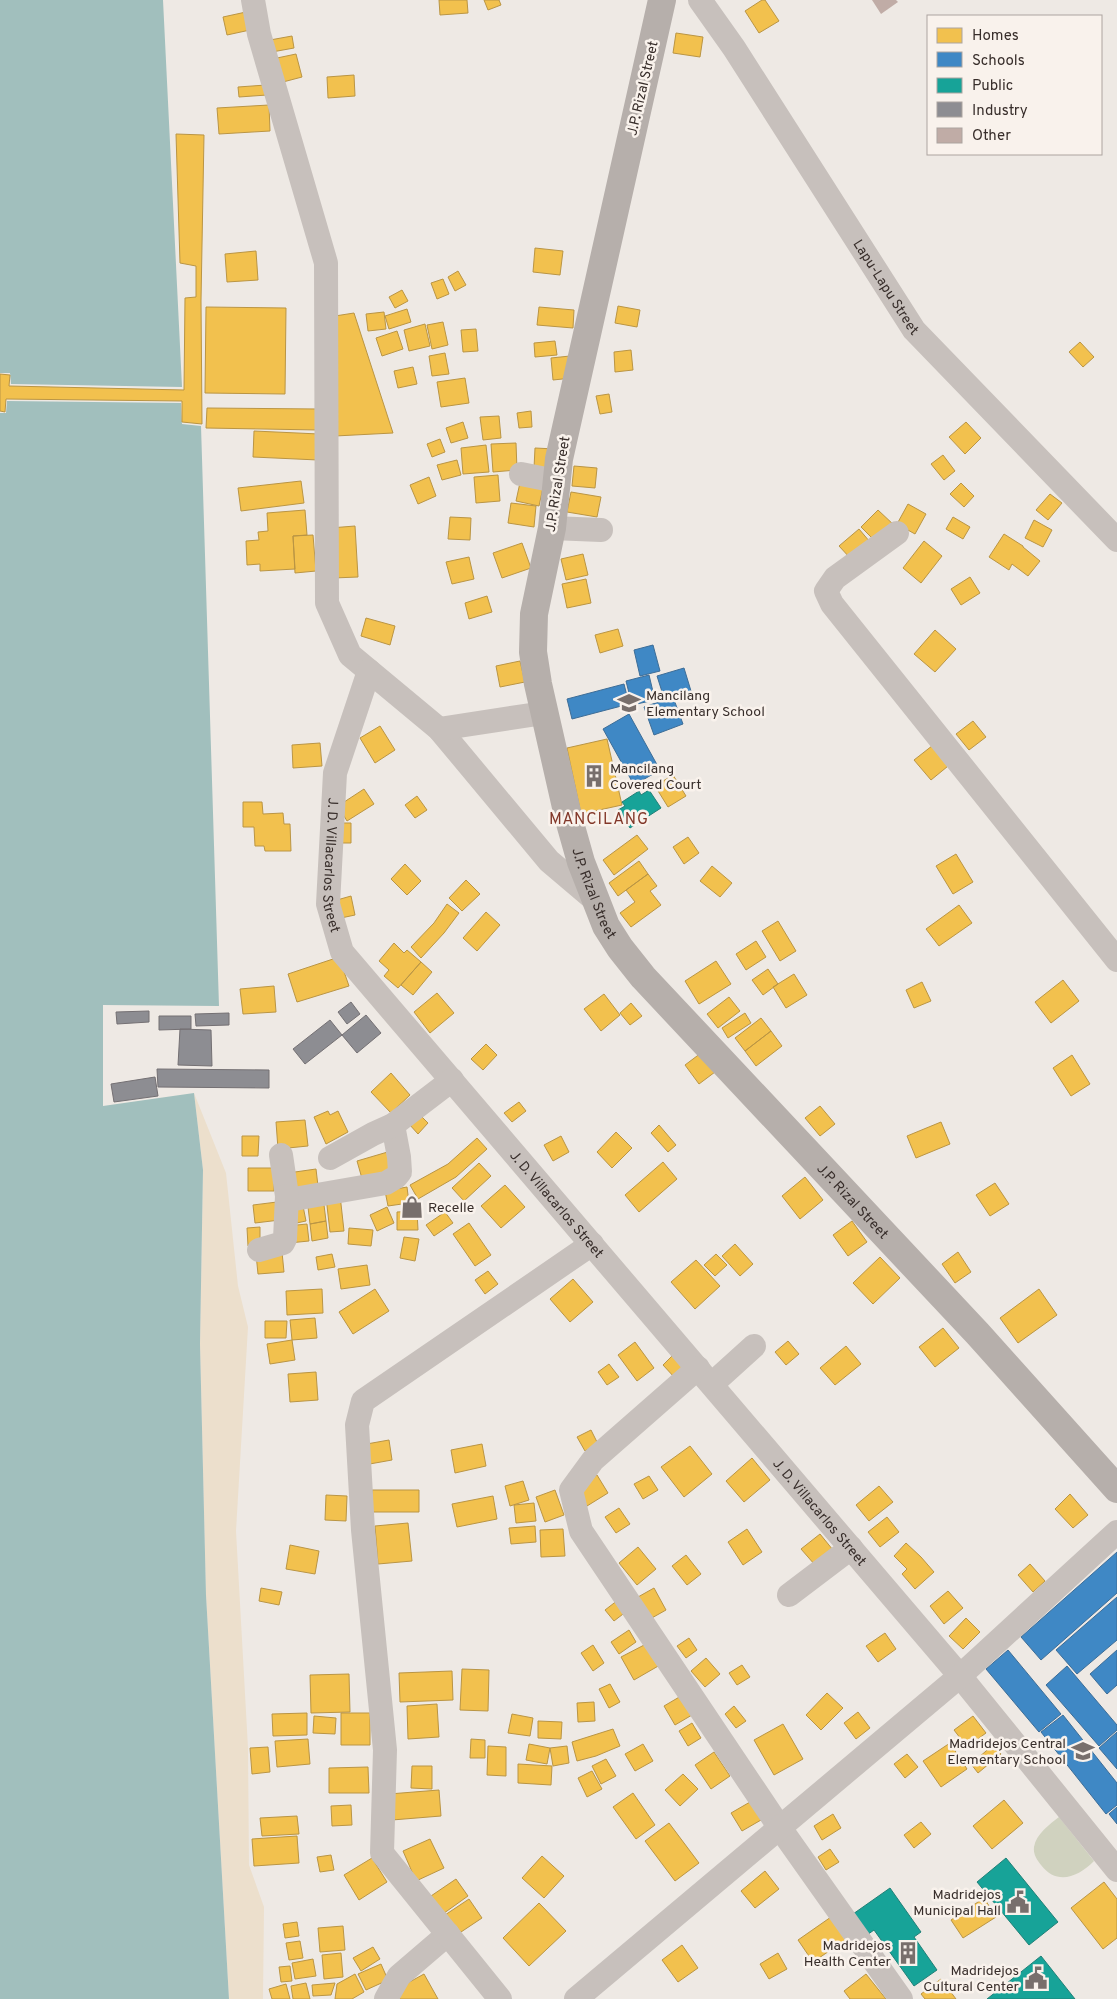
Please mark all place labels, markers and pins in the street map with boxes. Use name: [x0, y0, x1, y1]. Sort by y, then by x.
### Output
place label: Mancilang Elementary School: [646, 688, 765, 721]
school or university icon: Mancilang Elementary School: [616, 690, 642, 716]
place label: Mancilang Covered Court: [610, 761, 702, 794]
building icon: Mancilang Covered Court: [581, 763, 607, 789]
shop icon: Recelle: [399, 1194, 425, 1220]
place label: Recelle: [428, 1200, 474, 1217]
place label: Madridejos Central Elementary School: [947, 1736, 1066, 1769]
school or university icon: Madridejos Central Elementary School: [1070, 1738, 1096, 1764]
place label: Madridejos Municipal Hall: [913, 1887, 1001, 1920]
public building icon: Madridejos Municipal Hall: [1005, 1889, 1031, 1915]
place label: Madridejos Health Center: [804, 1938, 892, 1971]
building icon: Madridejos Health Center: [895, 1940, 921, 1966]
place label: Madridejos Cultural Center: [923, 1963, 1020, 1996]
public building icon: Madridejos Cultural Center: [1023, 1965, 1049, 1991]

